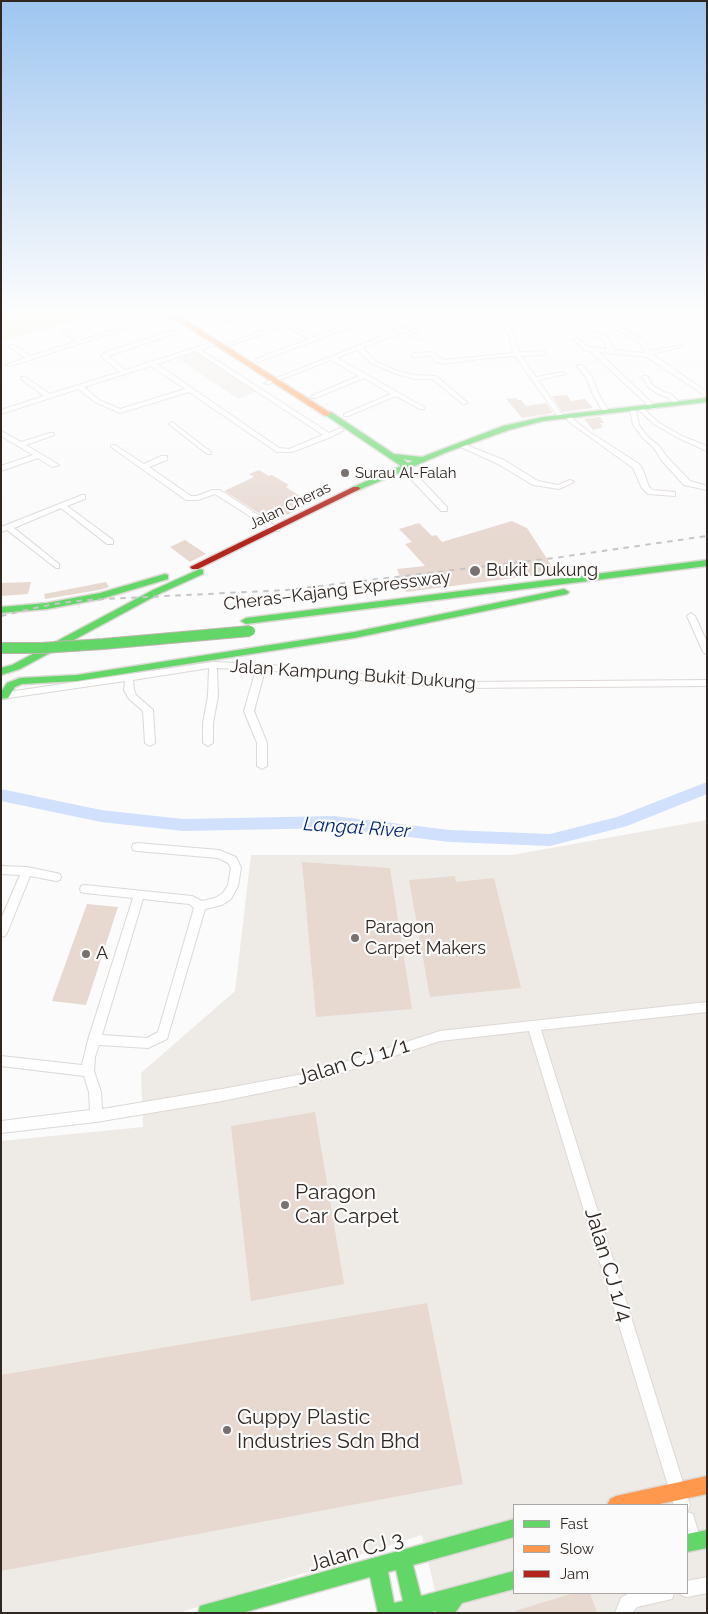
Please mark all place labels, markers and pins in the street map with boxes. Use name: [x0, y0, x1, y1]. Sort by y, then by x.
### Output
place label: Surau Al-Falah: [355, 464, 456, 482]
marker: Surau Al-Falah: [339, 467, 351, 479]
place label: Bukit Dukung: [486, 560, 598, 582]
marker: Bukit Dukung: [468, 564, 482, 578]
place label: Paragon Carpet Makers: [365, 917, 486, 960]
marker: Paragon Carpet Makers: [349, 932, 361, 944]
place label: A: [96, 943, 108, 965]
marker: A: [80, 948, 92, 960]
place label: Paragon Car Carpet: [295, 1180, 399, 1230]
marker: Paragon Car Carpet: [279, 1199, 291, 1211]
place label: Guppy Plastic Industries Sdn Bhd: [237, 1405, 420, 1455]
marker: Guppy Plastic Industries Sdn Bhd: [221, 1424, 233, 1436]

